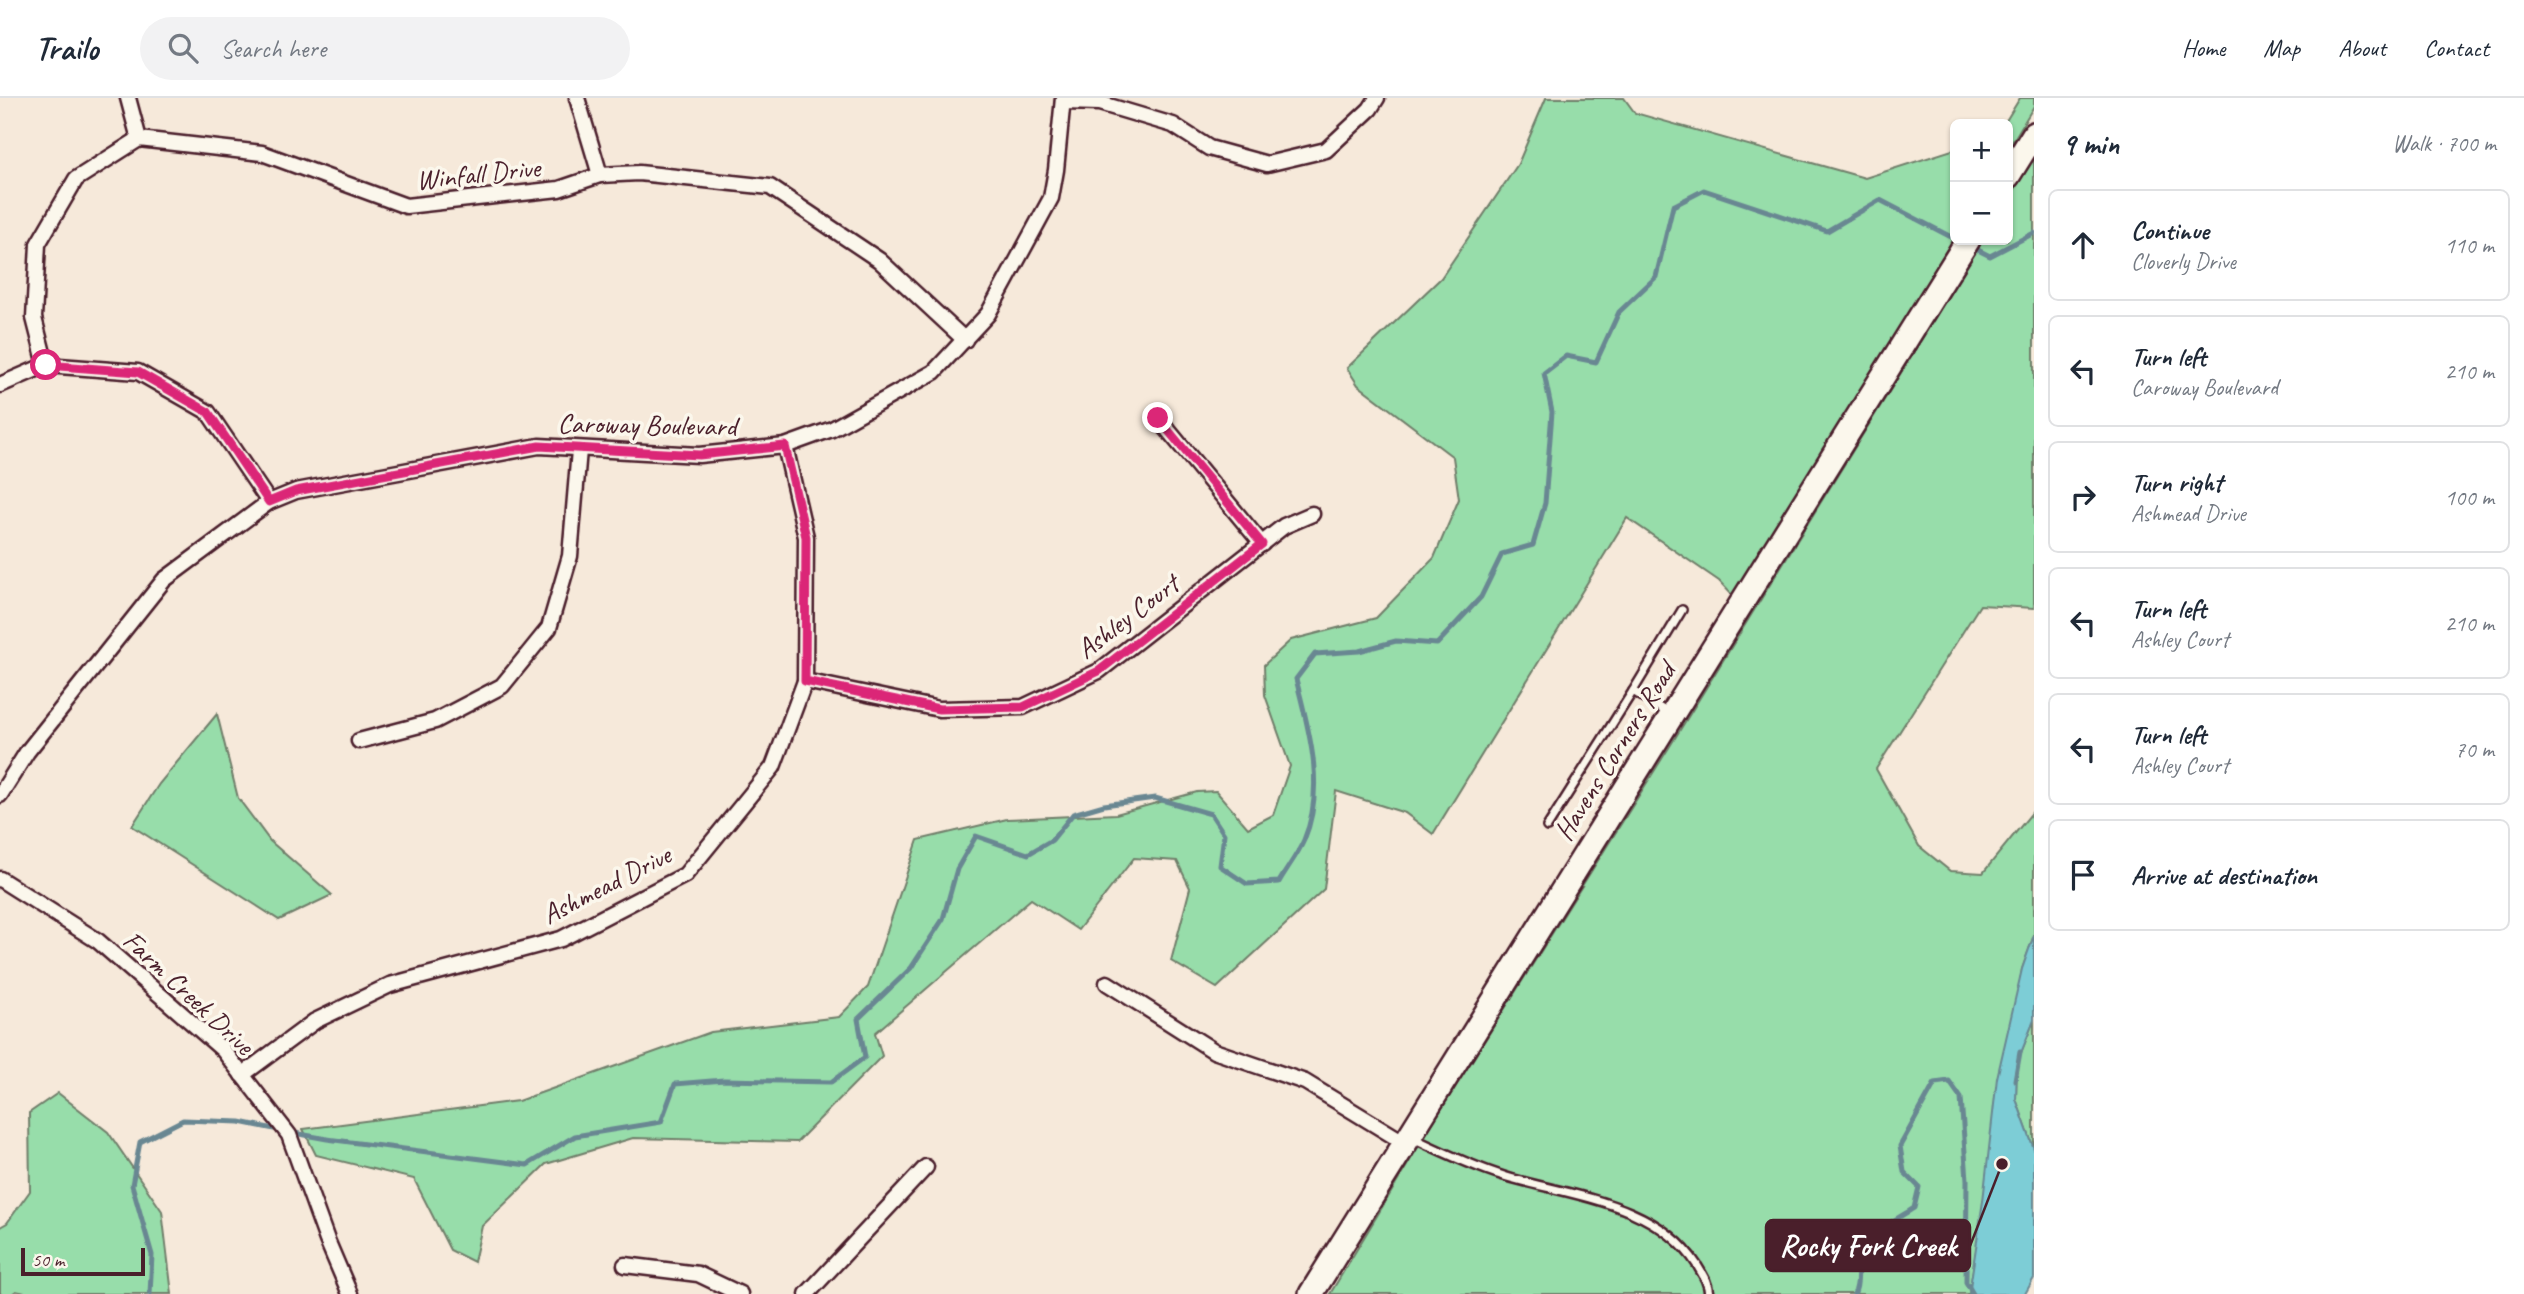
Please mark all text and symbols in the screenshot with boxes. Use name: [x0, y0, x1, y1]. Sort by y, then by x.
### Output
search box: [140, 17, 630, 80]
text: Trailo: [35, 27, 98, 69]
icon: search: [164, 29, 202, 67]
text: Search here: [220, 32, 326, 65]
text: Home: [2182, 33, 2225, 63]
text: Map: [2263, 33, 2300, 63]
text: About: [2338, 33, 2386, 63]
text: Contact: [2424, 33, 2489, 63]
map controls: [1950, 119, 2013, 245]
button: +: [1950, 119, 2013, 182]
text: 9 min: [2062, 125, 2119, 163]
text: Walk · 700 m: [2392, 129, 2496, 158]
street label: Winfall Drive: [414, 149, 544, 197]
button: −: [1950, 182, 2013, 245]
text: Continue: [2131, 214, 2209, 247]
icon: ahead: [2064, 226, 2102, 264]
text: 110 m: [2445, 231, 2494, 260]
text: Cloverly Drive: [2131, 247, 2236, 276]
text: Turn left: [2131, 340, 2206, 373]
route start: [30, 349, 61, 380]
icon: left: [2064, 352, 2102, 390]
text: 210 m: [2445, 357, 2494, 386]
text: Caroway Boulevard: [2131, 373, 2278, 402]
route end: [1142, 402, 1173, 433]
street label: Caroway Boulevard: [557, 405, 741, 444]
text: Turn right: [2131, 466, 2222, 499]
icon: right: [2064, 478, 2102, 516]
text: 100 m: [2445, 483, 2494, 512]
text: Ashmead Drive: [2131, 499, 2246, 528]
street label: Ashley Court: [1069, 564, 1188, 666]
text: Turn left: [2131, 592, 2206, 625]
icon: left: [2064, 604, 2102, 642]
text: 210 m: [2445, 609, 2494, 638]
text: Ashley Court: [2131, 625, 2229, 654]
street label: Havens Corners Road: [1546, 652, 1685, 847]
text: Turn left: [2131, 718, 2206, 751]
icon: left: [2064, 730, 2102, 768]
text: 70 m: [2455, 735, 2494, 764]
text: Ashley Court: [2131, 751, 2229, 780]
street label: Ashmead Drive: [536, 836, 678, 932]
icon: arrive: [2064, 856, 2102, 894]
text: Arrive at destination: [2131, 859, 2317, 892]
street label: Farm Creek Drive: [116, 923, 263, 1063]
callout: Rocky Fork Creek: [1766, 1220, 1970, 1271]
text: Rocky Fork Creek: [1779, 1227, 1959, 1265]
scale bar: [21, 1245, 145, 1277]
text: 50 m: [32, 1248, 64, 1272]

